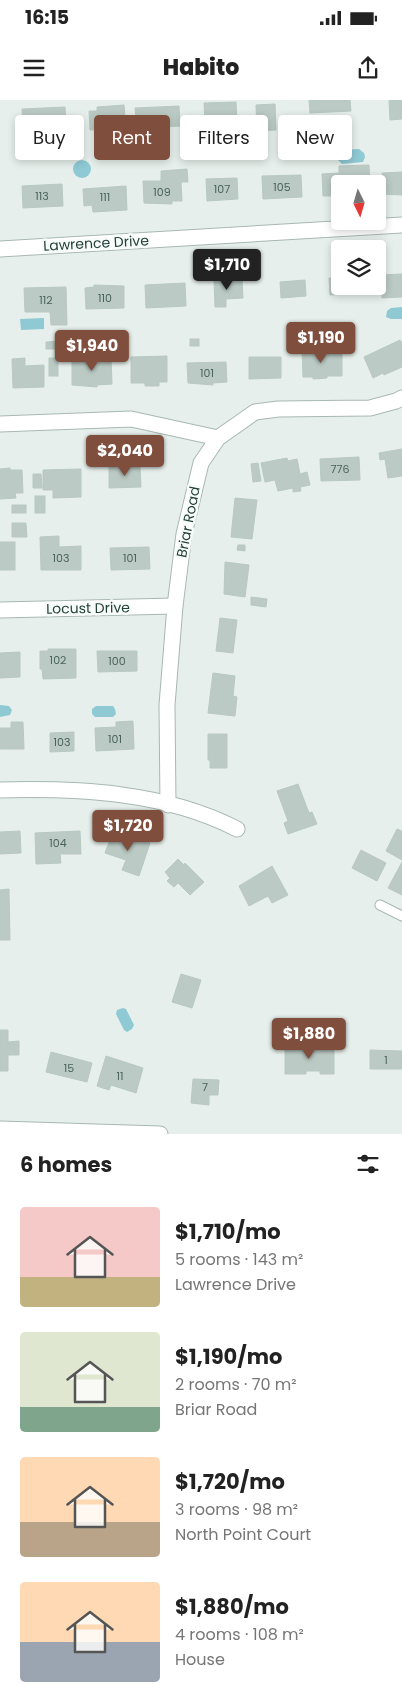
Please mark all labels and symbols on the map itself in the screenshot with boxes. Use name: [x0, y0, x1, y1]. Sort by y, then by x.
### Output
north arrow: [331, 175, 386, 230]
house number: 105: [273, 179, 291, 195]
house number: 107: [214, 181, 230, 197]
house number: 109: [153, 184, 171, 200]
house number: 113: [35, 188, 49, 204]
house number: 111: [100, 189, 110, 205]
street label: Lawrence Drive: [43, 230, 150, 256]
pin: $1,710: [186, 248, 268, 291]
house number: 110: [98, 290, 112, 306]
house number: 112: [39, 292, 53, 308]
pin: $1,190: [280, 322, 362, 364]
pin: $1,940: [51, 330, 133, 372]
house number: 101: [200, 365, 214, 381]
pin: $2,040: [84, 434, 166, 477]
house number: 776: [331, 461, 350, 477]
street label: Briar Road: [171, 485, 205, 559]
house number: 103: [53, 550, 69, 566]
house number: 101: [123, 550, 137, 566]
street label: Locust Drive: [46, 597, 130, 619]
house number: 102: [50, 652, 66, 668]
house number: 100: [108, 653, 126, 669]
house number: 101: [108, 731, 122, 747]
house number: 103: [54, 734, 70, 750]
pin: $1,720: [87, 810, 169, 852]
house number: 104: [49, 835, 67, 851]
pin: $1,880: [268, 1018, 350, 1060]
house number: 1: [384, 1052, 388, 1068]
house number: 15: [64, 1060, 74, 1076]
house number: 11: [116, 1068, 124, 1084]
house number: 7: [202, 1079, 208, 1095]

